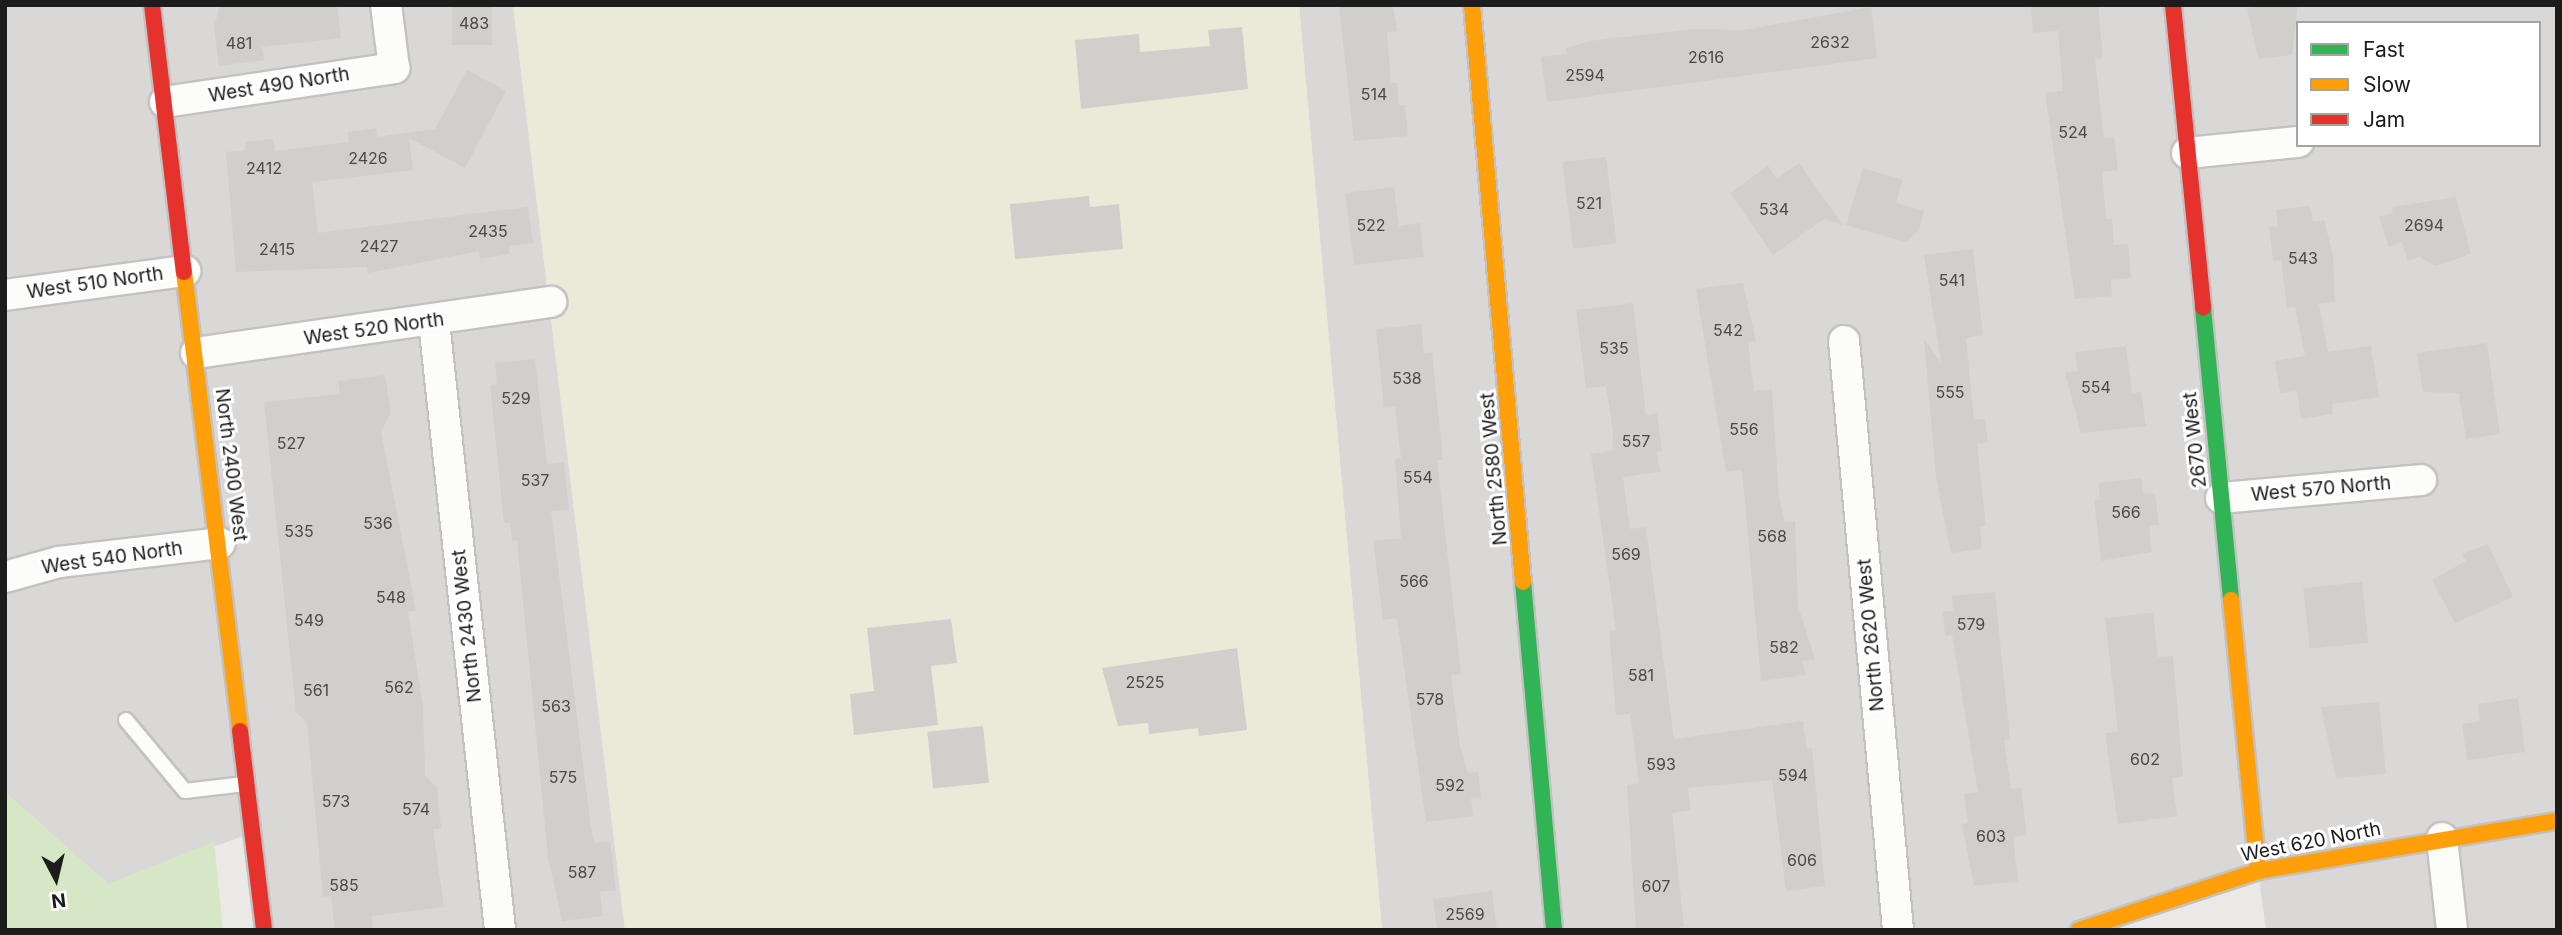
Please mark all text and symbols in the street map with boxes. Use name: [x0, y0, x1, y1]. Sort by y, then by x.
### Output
house number: 483: [459, 13, 489, 33]
legend: [2296, 21, 2541, 147]
house number: 2632: [1810, 32, 1850, 52]
house number: 481: [226, 33, 252, 53]
text: Fast: [2363, 37, 2405, 62]
house number: 2616: [1688, 47, 1724, 67]
street label: West 490 North: [207, 63, 351, 107]
house number: 2594: [1565, 65, 1605, 85]
text: Slow: [2363, 72, 2411, 97]
house number: 514: [1361, 84, 1387, 104]
text: Jam: [2363, 107, 2405, 132]
house number: 524: [2058, 122, 2088, 142]
house number: 2426: [348, 148, 388, 168]
house number: 2412: [246, 158, 282, 178]
house number: 521: [1576, 193, 1602, 213]
house number: 534: [1759, 199, 1789, 219]
house number: 522: [1356, 215, 1386, 235]
house number: 2694: [2404, 215, 2444, 235]
house number: 2435: [468, 221, 508, 241]
house number: 2427: [360, 236, 398, 256]
house number: 2415: [259, 239, 295, 259]
house number: 543: [2288, 248, 2318, 268]
street label: West 510 North: [25, 262, 165, 304]
house number: 541: [1939, 270, 1965, 290]
street label: West 520 North: [302, 308, 446, 350]
house number: 542: [1713, 320, 1743, 340]
house number: 535: [1599, 338, 1629, 358]
house number: 538: [1392, 368, 1422, 388]
house number: 554: [2081, 377, 2111, 397]
house number: 555: [1935, 382, 1965, 402]
street label: North 2400 West: [210, 387, 252, 543]
house number: 529: [501, 388, 531, 408]
street label: 2670 West: [2179, 391, 2211, 489]
street label: North 2580 West: [1476, 392, 1512, 546]
house number: 556: [1729, 419, 1759, 439]
house number: 557: [1622, 431, 1650, 451]
house number: 527: [277, 433, 305, 453]
house number: 554: [1403, 467, 1433, 487]
house number: 537: [521, 470, 549, 490]
street label: West 570 North: [2250, 472, 2392, 506]
house number: 566: [2111, 502, 2141, 522]
house number: 536: [363, 513, 393, 533]
house number: 535: [284, 521, 314, 541]
house number: 568: [1757, 526, 1787, 546]
street label: West 540 North: [40, 537, 184, 579]
house number: 569: [1611, 544, 1641, 564]
street label: North 2430 West: [448, 548, 486, 704]
street label: North 2620 West: [1853, 558, 1889, 712]
house number: 566: [1399, 571, 1429, 591]
house number: 548: [376, 587, 406, 607]
house number: 549: [294, 610, 324, 630]
house number: 579: [1957, 614, 1985, 634]
house number: 582: [1769, 637, 1799, 657]
house number: 581: [1628, 665, 1654, 685]
house number: 2525: [1126, 672, 1164, 692]
house number: 562: [384, 677, 414, 697]
house number: 561: [303, 680, 329, 700]
house number: 578: [1416, 689, 1444, 709]
house number: 563: [541, 696, 571, 716]
house number: 602: [2130, 749, 2160, 769]
house number: 593: [1646, 754, 1676, 774]
house number: 594: [1778, 765, 1808, 785]
house number: 575: [549, 767, 577, 787]
house number: 592: [1435, 775, 1465, 795]
house number: 573: [322, 791, 350, 811]
house number: 574: [402, 799, 430, 819]
street label: West 620 North: [2239, 817, 2383, 867]
house number: 603: [1976, 826, 2006, 846]
north arrow: [21, 844, 91, 914]
house number: 606: [1787, 850, 1817, 870]
house number: 587: [568, 862, 596, 882]
house number: 585: [329, 875, 359, 895]
house number: 607: [1642, 876, 1670, 896]
text: N: [50, 888, 67, 913]
house number: 2569: [1445, 904, 1485, 924]

